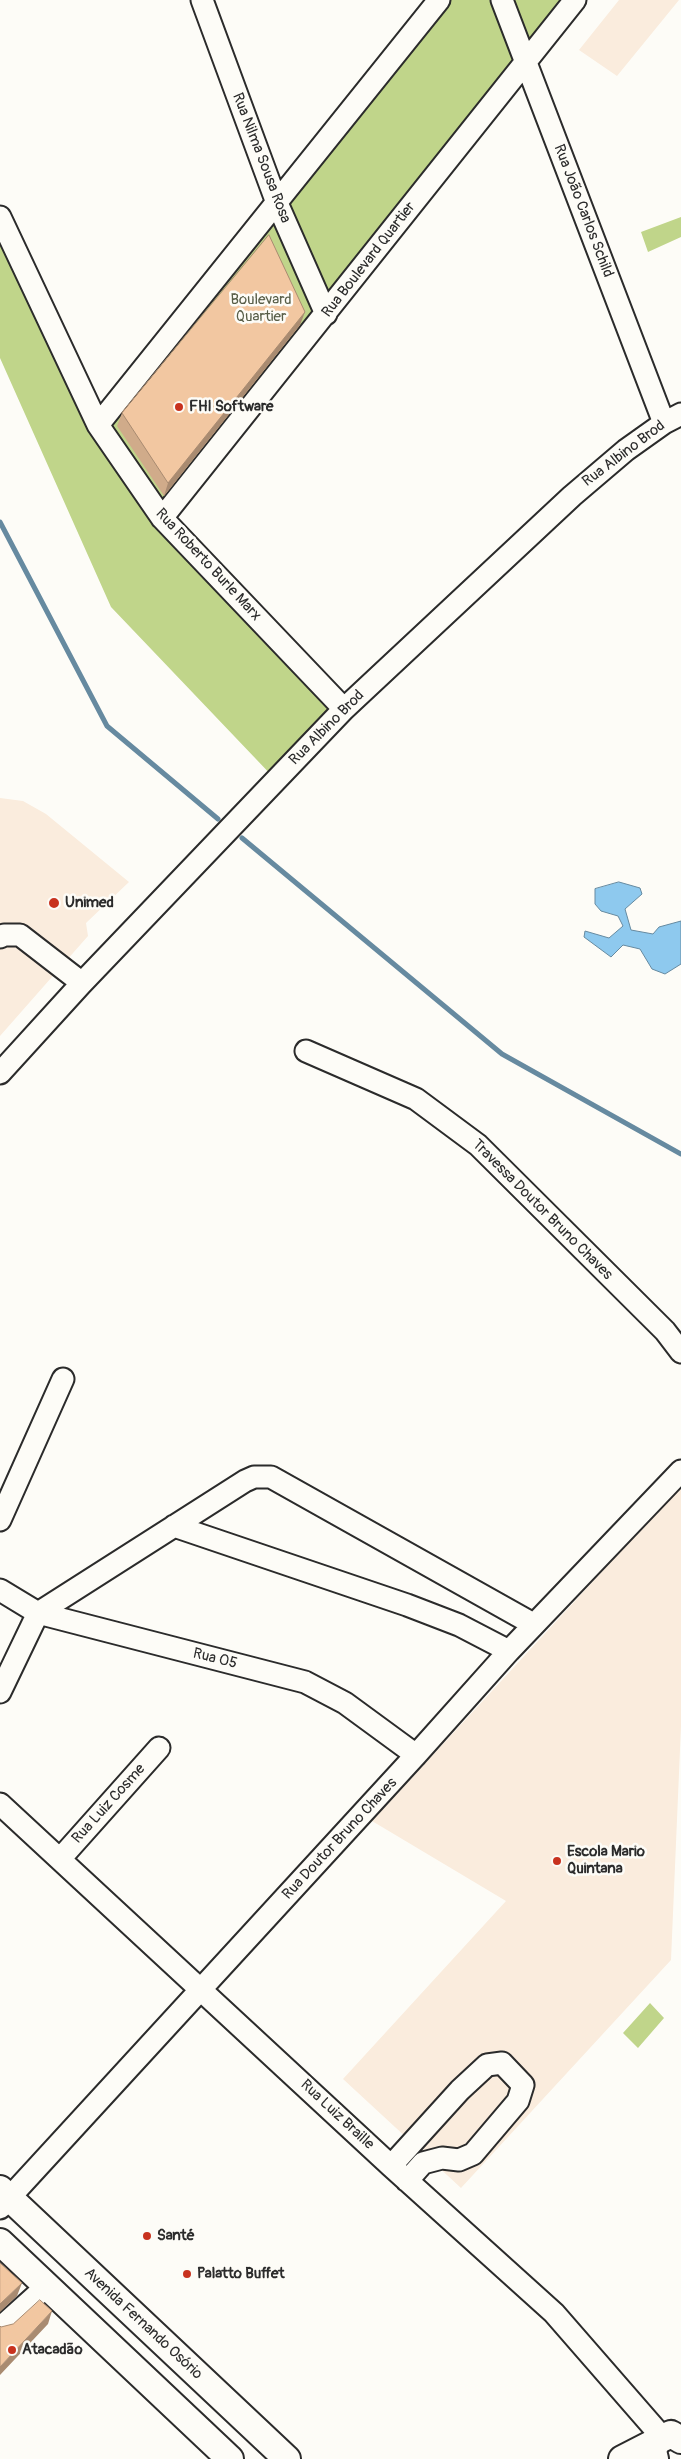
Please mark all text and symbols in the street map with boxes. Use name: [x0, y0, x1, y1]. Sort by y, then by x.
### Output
street label: Rua Nilma Sousa Rosa: [228, 90, 294, 226]
street label: Rua João Carlos Schild: [549, 142, 617, 280]
street label: Rua Boulevard Quartier: [318, 199, 420, 321]
park label: Boulevard Quartier: [230, 291, 292, 326]
place label: FHI Software: [189, 398, 273, 416]
marker: FHI Software: [173, 401, 185, 413]
street label: Rua Albino Brod: [579, 417, 669, 491]
street label: Rua Roberto Burle Marx: [151, 505, 265, 625]
street label: Rua Albino Brod: [286, 687, 368, 769]
place label: Unimed: [65, 894, 114, 912]
marker: Unimed: [47, 896, 61, 910]
street label: Travessa Doutor Bruno Chaves: [468, 1136, 616, 1284]
street label: Rua 05: [191, 1645, 239, 1673]
street label: Rua Luiz Cosme: [69, 1760, 149, 1848]
street label: Rua Doutor Bruno Chaves: [279, 1774, 401, 1904]
place label: Escola Mario Quintana: [567, 1843, 645, 1878]
marker: Escola Mario Quintana: [551, 1855, 563, 1867]
street label: Rua Luiz Braille: [296, 2076, 378, 2154]
place label: Santé: [157, 2227, 195, 2245]
marker: Santé: [141, 2230, 153, 2242]
street label: Avenida Fernando Osório: [80, 2265, 206, 2383]
place label: Palatto Buffet: [197, 2265, 284, 2283]
marker: Palatto Buffet: [181, 2268, 193, 2280]
place label: Atacadão: [22, 2341, 82, 2359]
marker: Atacadão: [6, 2344, 18, 2356]

